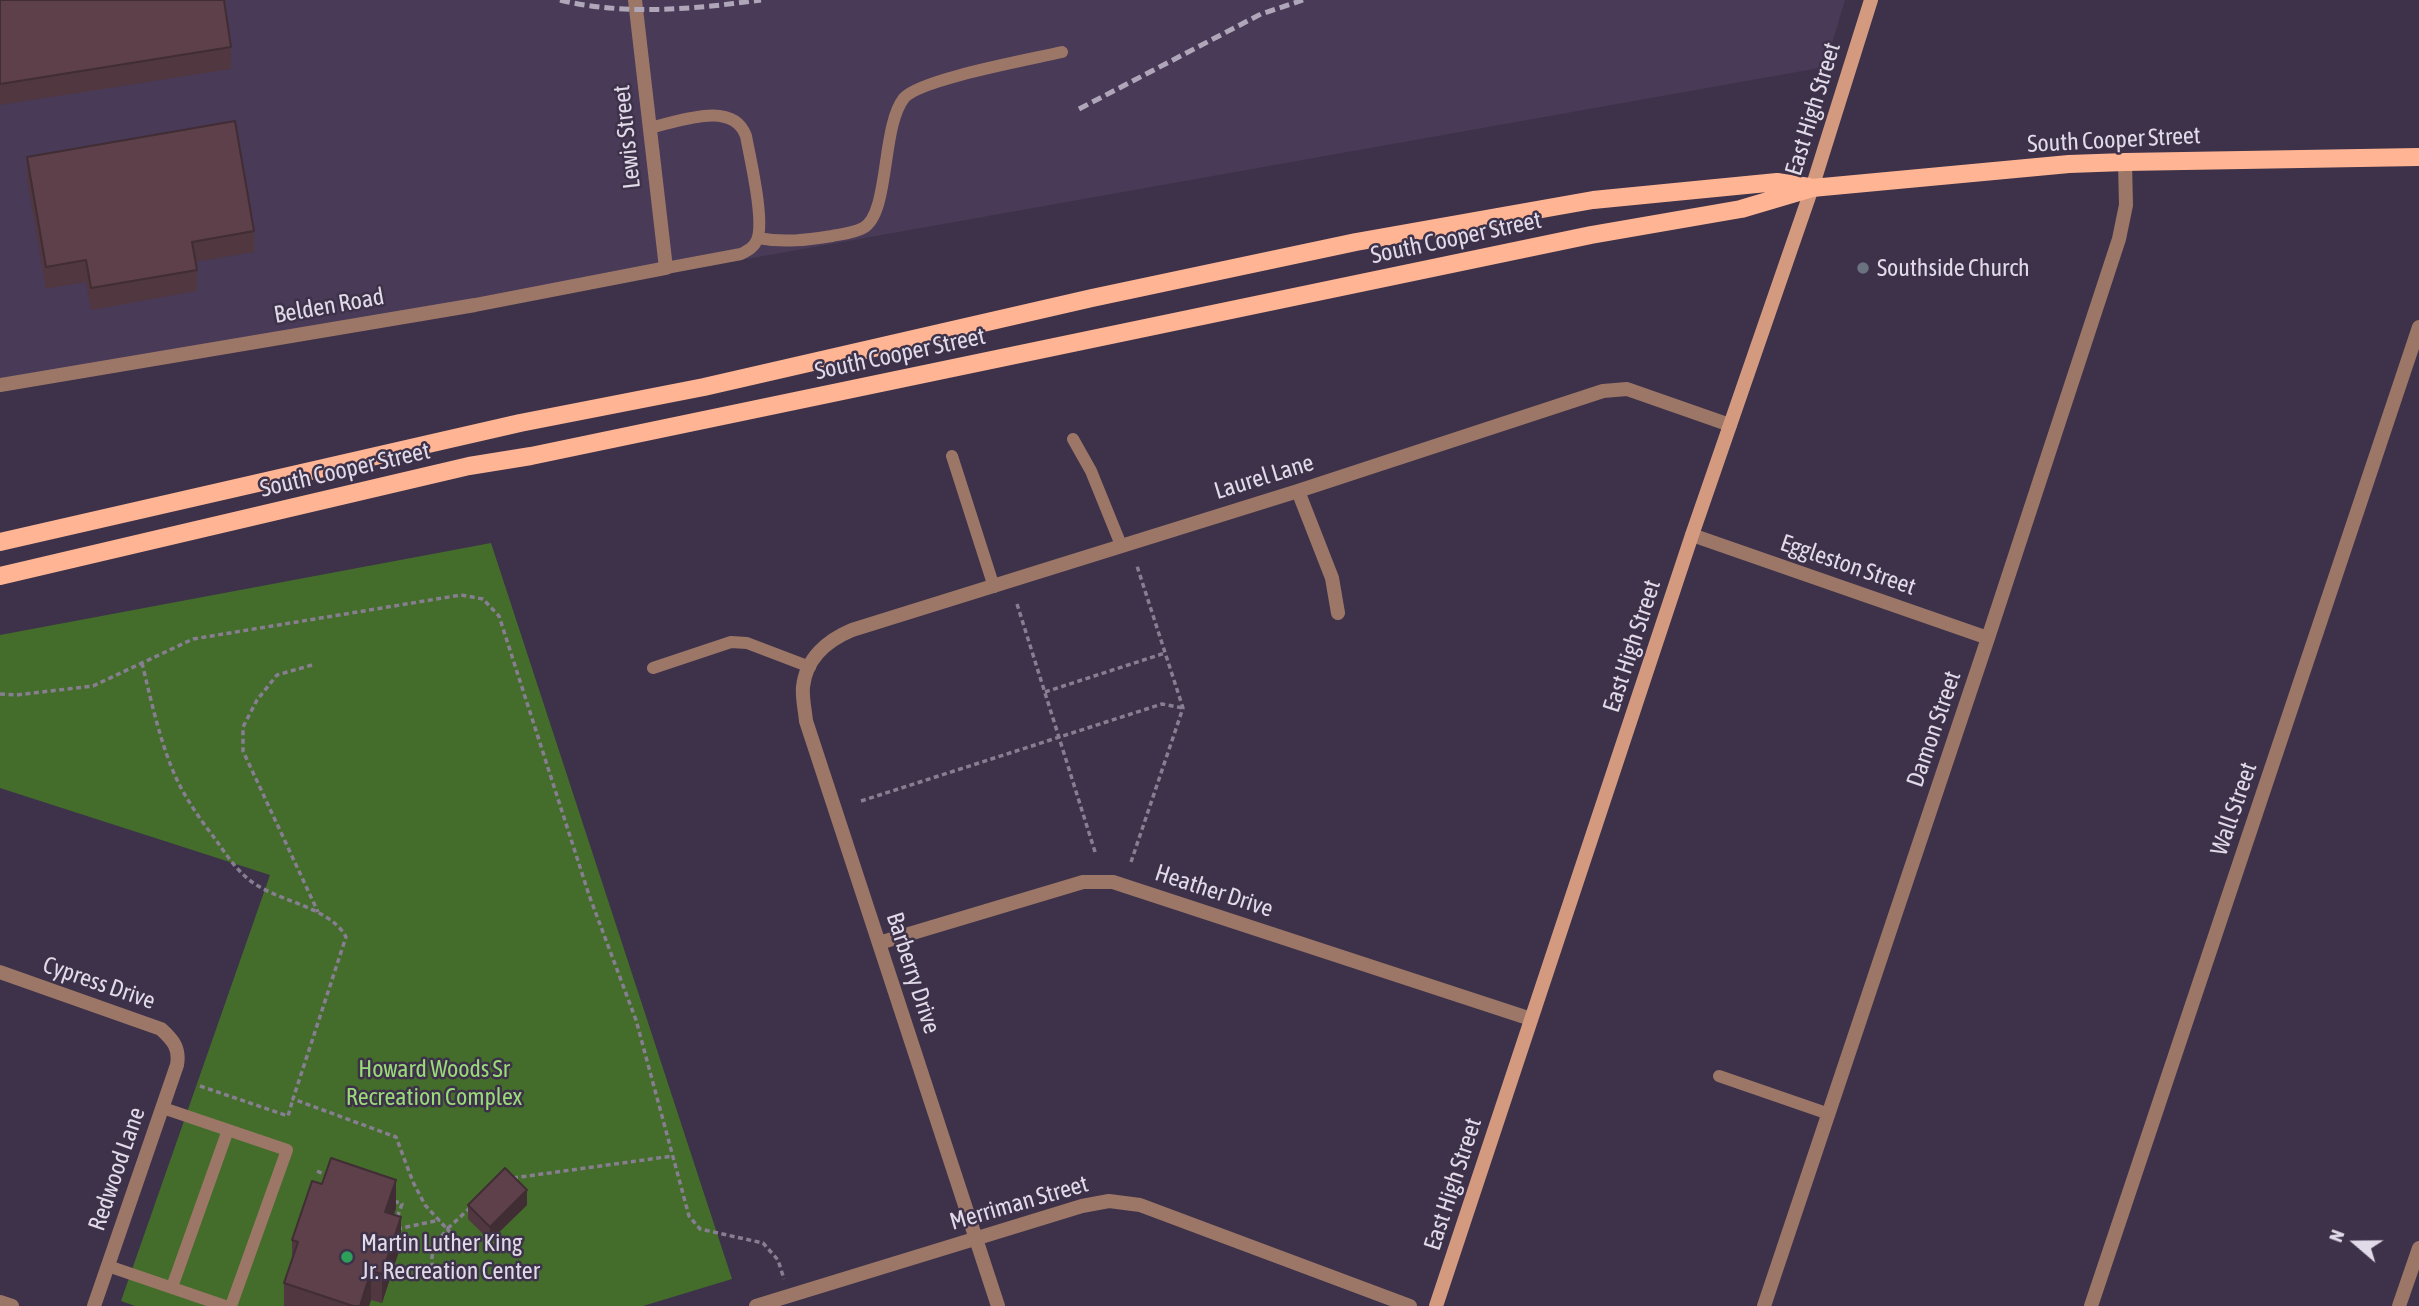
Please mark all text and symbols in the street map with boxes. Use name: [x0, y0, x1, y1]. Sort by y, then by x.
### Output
street label: East High Street: [1779, 39, 1847, 179]
street label: Lewis Street: [607, 84, 647, 190]
street label: South Cooper Street: [2027, 121, 2201, 159]
street label: South Cooper Street: [1368, 206, 1544, 270]
place label: Southside Church: [1877, 254, 2030, 282]
marker: Southside Church: [1855, 260, 1871, 276]
street label: Belden Road: [272, 282, 386, 330]
street label: South Cooper Street: [812, 322, 988, 386]
street label: South Cooper Street: [257, 436, 433, 504]
street label: Laurel Lane: [1211, 448, 1317, 506]
street label: Eggleston Street: [1776, 528, 1920, 602]
street label: East High Street: [1597, 576, 1667, 716]
street label: Damon Street: [1901, 667, 1967, 791]
street label: Wall Street: [2205, 759, 2263, 859]
street label: Heather Drive: [1151, 858, 1277, 924]
street label: Barberry Drive: [880, 909, 946, 1037]
street label: Cypress Drive: [39, 950, 159, 1016]
park label: Howard Woods Sr Recreation Complex: [346, 1055, 522, 1111]
street label: Redwood Lane: [82, 1104, 152, 1234]
street label: East High Street: [1418, 1114, 1488, 1254]
street label: Merriman Street: [946, 1169, 1092, 1237]
north arrow: [2321, 1208, 2391, 1278]
text: N: [2324, 1227, 2349, 1245]
place label: Martin Luther King Jr. Recreation Center: [361, 1229, 540, 1285]
marker: Martin Luther King Jr. Recreation Center: [339, 1249, 355, 1265]

